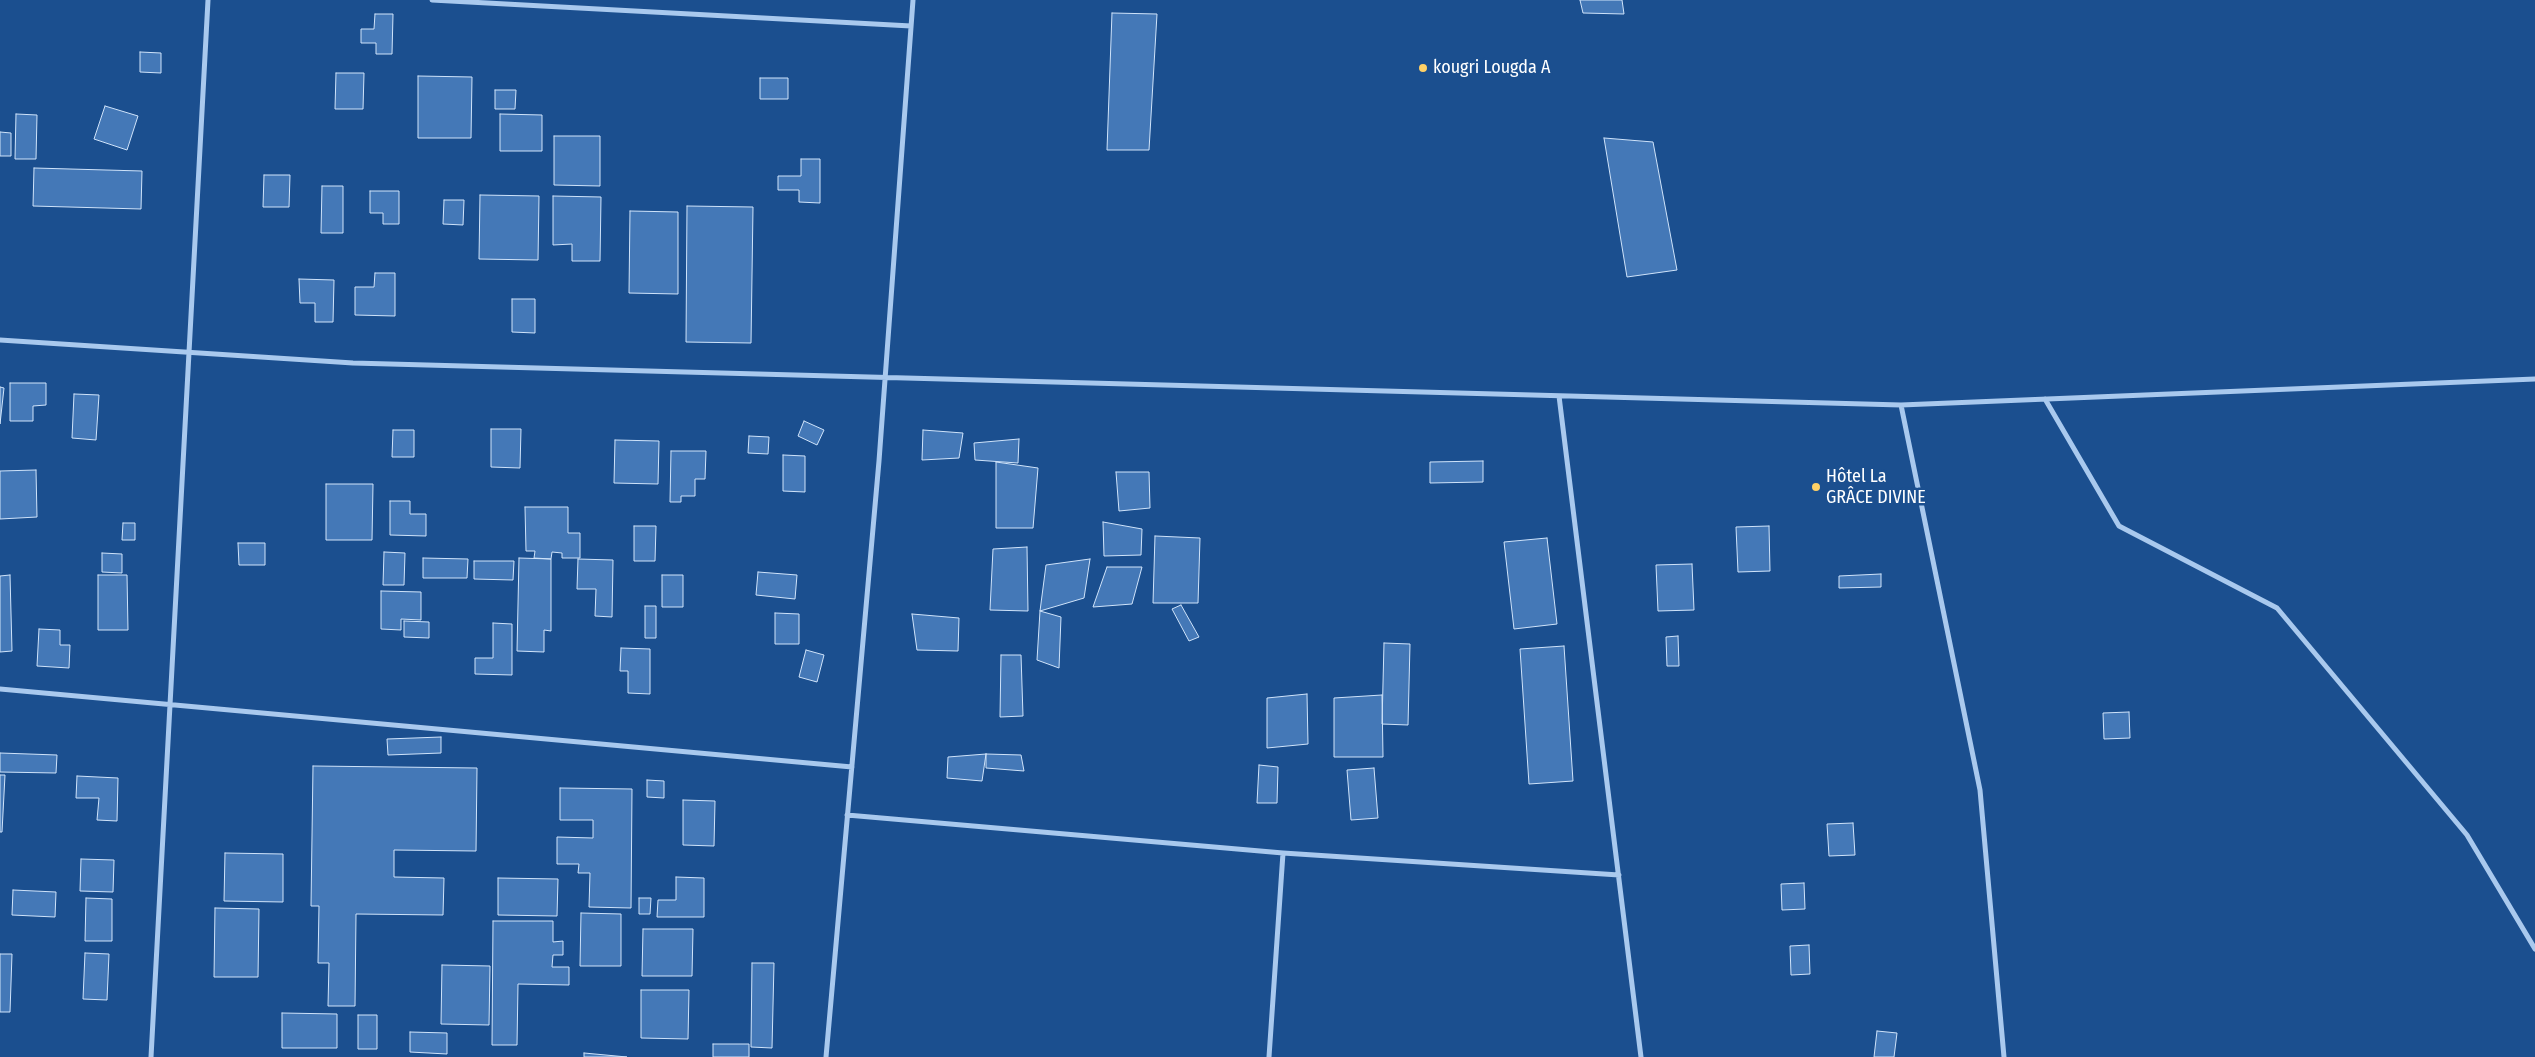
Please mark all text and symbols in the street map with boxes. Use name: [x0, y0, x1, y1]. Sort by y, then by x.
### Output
place label: kougri Lougda A: [1433, 57, 1550, 79]
marker: kougri Lougda A: [1417, 62, 1429, 74]
place label: Hôtel La GRÂCE DIVINE: [1826, 466, 1926, 508]
marker: Hôtel La GRÂCE DIVINE: [1810, 481, 1822, 493]

